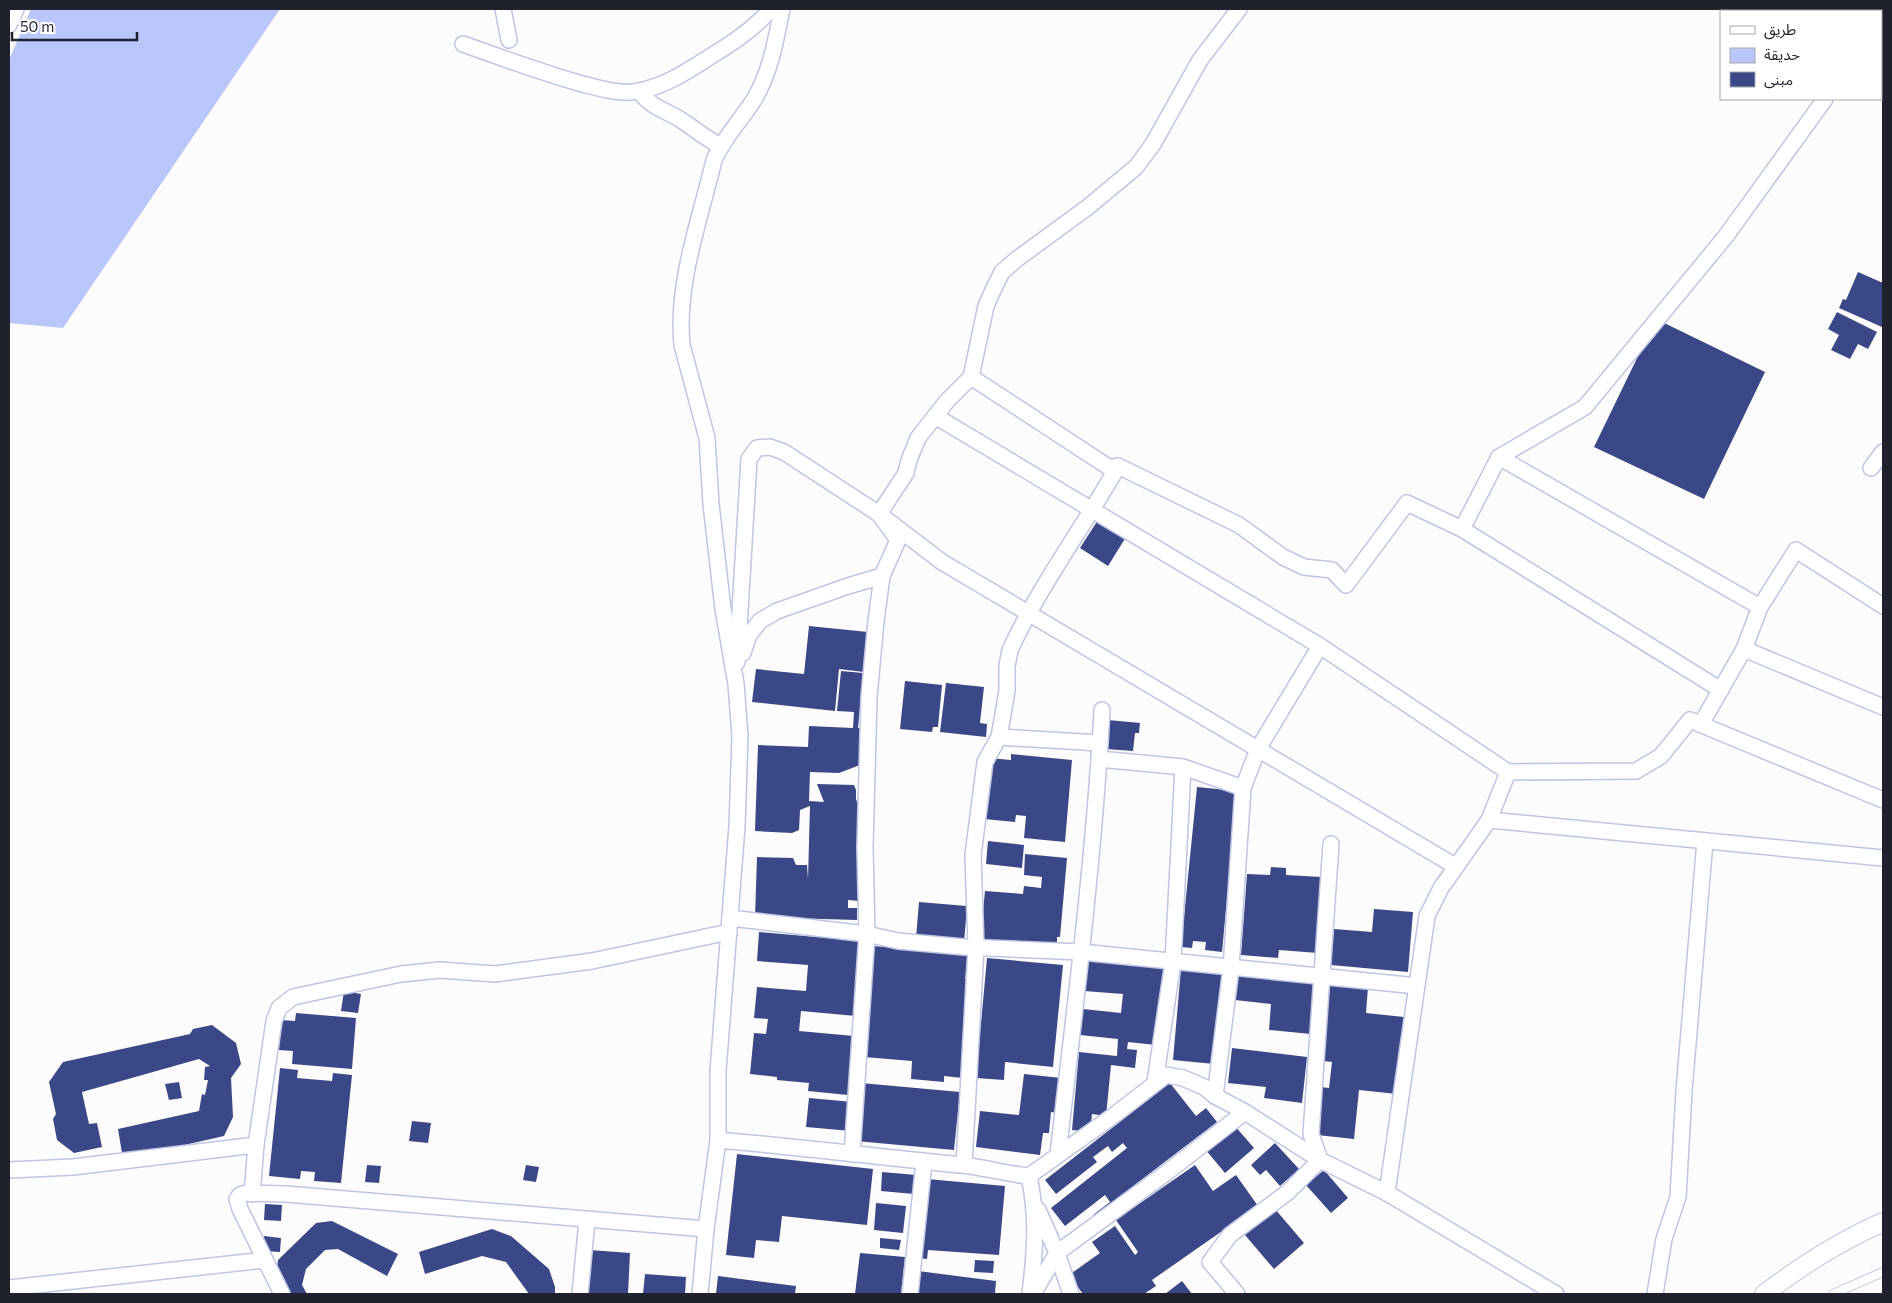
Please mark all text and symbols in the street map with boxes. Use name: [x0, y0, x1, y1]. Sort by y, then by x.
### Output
scale bar: [12, 10, 138, 42]
legend: [1720, 10, 1882, 100]
text: 50 m: [20, 17, 54, 35]
text: طريق: [1764, 20, 1796, 40]
text: حديقة: [1764, 45, 1800, 63]
text: مبنى: [1764, 70, 1793, 89]

